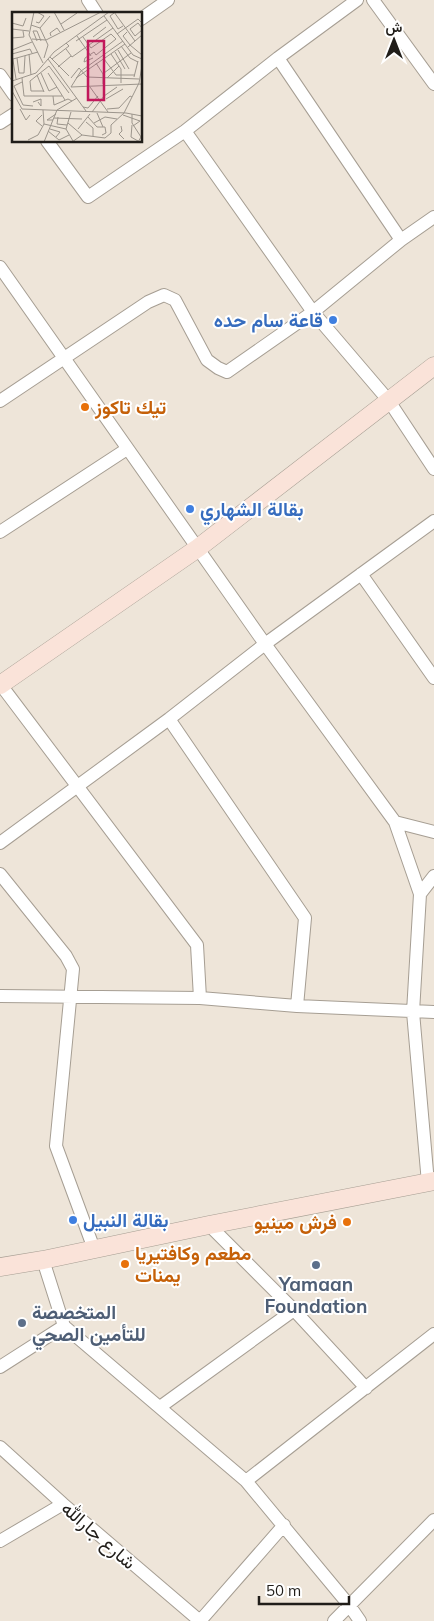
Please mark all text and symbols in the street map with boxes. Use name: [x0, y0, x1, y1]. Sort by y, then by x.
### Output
inset map: [12, 12, 142, 142]
north arrow: [369, 15, 419, 65]
text: ش: [386, 18, 403, 36]
place label: قاعة سام حده: [214, 308, 323, 333]
marker: قاعة سام حده: [327, 314, 339, 326]
place label: تيك تاكوز: [94, 395, 166, 420]
marker: تيك تاكوز: [79, 401, 91, 413]
place label: بقالة الشهاري: [200, 497, 303, 526]
marker: بقالة الشهاري: [184, 503, 196, 515]
place label: بقالة النبيل: [83, 1208, 169, 1232]
place label: فرش مينيو: [254, 1210, 337, 1235]
marker: بقالة النبيل: [67, 1214, 79, 1226]
marker: فرش مينيو: [341, 1216, 353, 1228]
place label: مطعم وكافتيريا يمنات: [135, 1241, 251, 1287]
marker: مطعم وكافتيريا يمنات: [119, 1258, 131, 1270]
marker: Yamaan Foundation: [310, 1259, 322, 1271]
place label: Yamaan Foundation: [265, 1272, 367, 1318]
place label: المتخصصة للتأمين الصحي: [32, 1300, 146, 1351]
marker: المتخصصة للتأمين الصحي: [16, 1317, 28, 1329]
street label: شارع جارالله: [56, 1496, 141, 1575]
scale bar: [259, 1574, 349, 1606]
text: 50 m: [266, 1581, 301, 1600]

